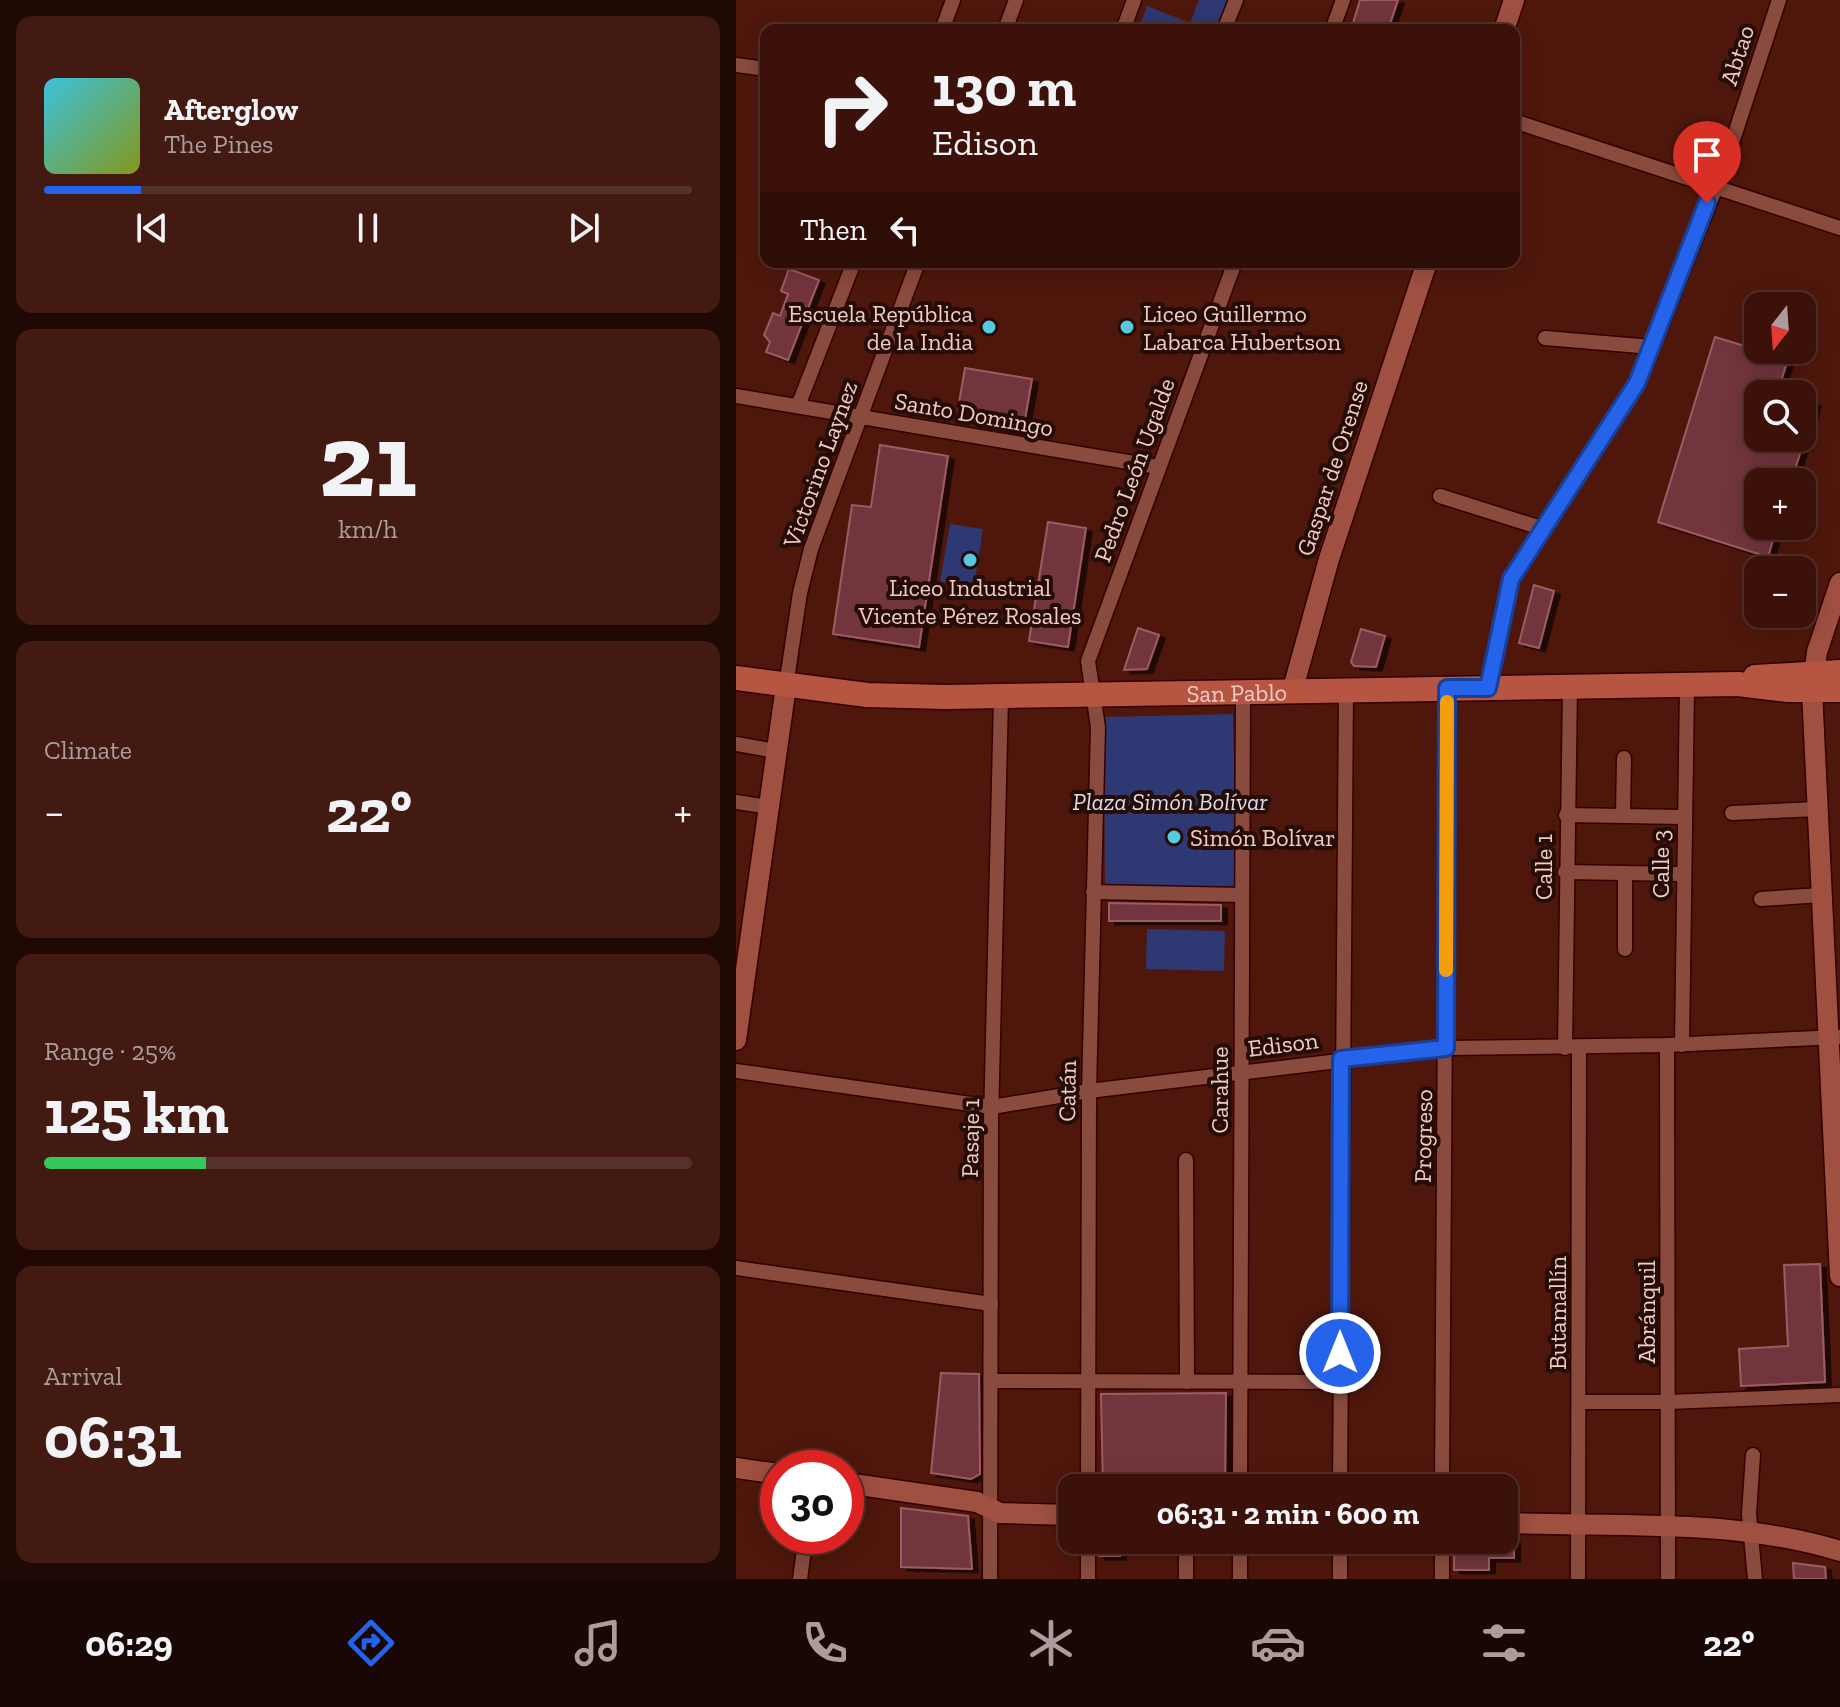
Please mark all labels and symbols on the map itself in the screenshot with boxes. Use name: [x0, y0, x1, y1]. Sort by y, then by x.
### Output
street label: Abtao: [1714, 21, 1760, 89]
pin: [1673, 121, 1741, 203]
north arrow: [1744, 292, 1816, 364]
place label: Escuela República de la India: [788, 299, 973, 356]
place label: Liceo Guillermo Labarca Hubertson: [1143, 299, 1341, 356]
marker: Escuela República de la India: [980, 318, 998, 336]
marker: Liceo Guillermo Labarca Hubertson: [1118, 318, 1136, 336]
street label: Pedro León Ugalde: [1087, 374, 1181, 566]
street label: Victorino Laynez: [776, 377, 864, 552]
street label: Gaspar de Orense: [1290, 377, 1374, 559]
street label: Santo Domingo: [892, 386, 1056, 442]
marker: Liceo Industrial Vicente Pérez Rosales: [961, 551, 979, 569]
place label: Liceo Industrial Vicente Pérez Rosales: [857, 573, 1082, 630]
street label: San Pablo: [1186, 677, 1287, 708]
park label: Plaza Simón Bolívar: [1072, 787, 1268, 816]
place label: Simón Bolívar: [1190, 823, 1335, 852]
marker: Simón Bolívar: [1165, 828, 1183, 846]
street label: Calle 3: [1646, 830, 1675, 898]
street label: Calle 1: [1529, 834, 1558, 900]
street label: Edison: [1246, 1025, 1320, 1063]
street label: Carahue: [1205, 1047, 1234, 1133]
street label: Catán: [1052, 1060, 1082, 1122]
street label: Progreso: [1408, 1089, 1438, 1183]
street label: Pasaje 1: [955, 1098, 985, 1178]
street label: Butamallín: [1543, 1256, 1572, 1370]
street label: Abránquil: [1632, 1260, 1661, 1364]
position arrow: [1298, 1311, 1382, 1395]
speed limit sign: 30: [760, 1450, 864, 1554]

